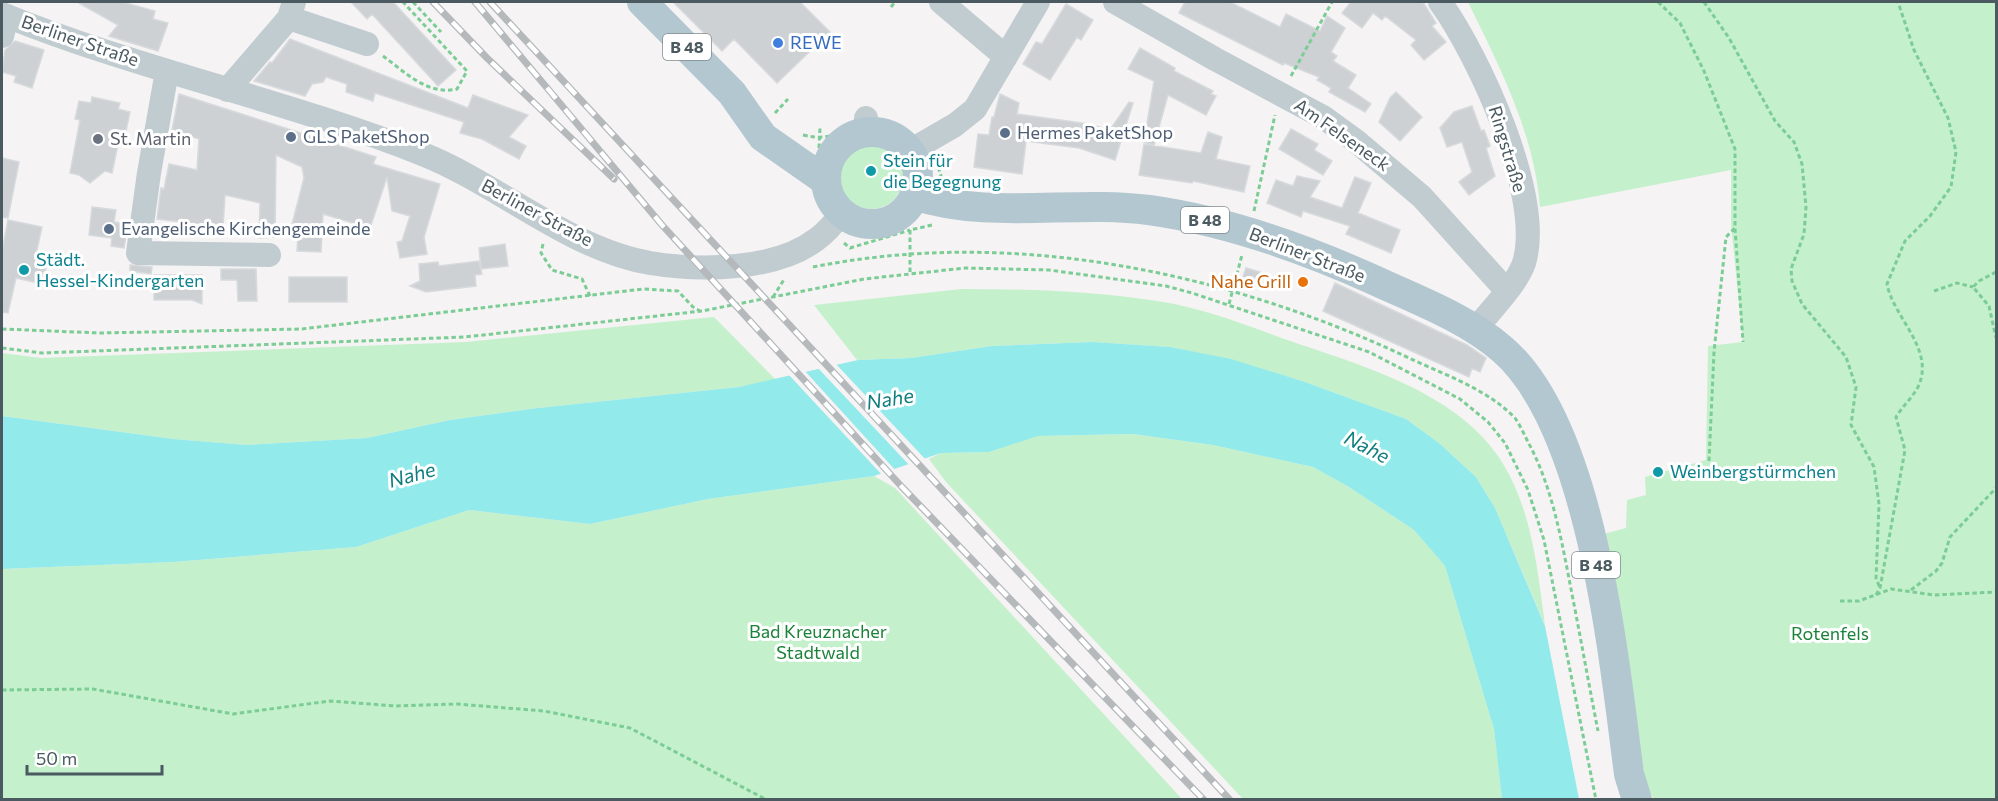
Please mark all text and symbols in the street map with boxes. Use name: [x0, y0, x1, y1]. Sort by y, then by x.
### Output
street label: Berliner Straße: [19, 10, 142, 70]
place label: REWE: [790, 31, 842, 53]
road number: B 48: [663, 34, 711, 60]
marker: REWE: [771, 36, 785, 50]
street label: Am Felseneck: [1291, 93, 1395, 175]
street label: Ringstraße: [1484, 103, 1532, 195]
place label: Hermes PaketShop: [1017, 121, 1173, 143]
place label: GLS PaketShop: [303, 125, 430, 147]
marker: Hermes PaketShop: [998, 126, 1012, 140]
place label: St. Martin: [110, 127, 191, 149]
marker: GLS PaketShop: [284, 130, 298, 144]
marker: St. Martin: [91, 132, 105, 146]
place label: Stein für die Begegnung: [883, 149, 1002, 192]
marker: Stein für die Begegnung: [864, 164, 878, 178]
street label: Berliner Straße: [478, 174, 597, 251]
road number: B 48: [1181, 207, 1229, 233]
place label: Evangelische Kirchengemeinde: [121, 217, 371, 239]
marker: Evangelische Kirchengemeinde: [102, 222, 116, 236]
street label: Berliner Straße: [1246, 222, 1369, 286]
place label: Städt. Hessel-Kindergarten: [36, 248, 204, 291]
marker: Städt. Hessel-Kindergarten: [17, 263, 31, 277]
place label: Nahe Grill: [1211, 270, 1291, 292]
marker: Nahe Grill: [1296, 275, 1310, 289]
water label: Nahe: [864, 382, 916, 414]
water label: Nahe: [1341, 425, 1394, 468]
water label: Nahe: [386, 456, 438, 492]
place label: Weinbergstürmchen: [1670, 460, 1836, 482]
marker: Weinbergstürmchen: [1651, 465, 1665, 479]
road number: B 48: [1572, 552, 1620, 578]
park label: Bad Kreuznacher Stadtwald: [749, 620, 887, 663]
park label: Rotenfels: [1791, 622, 1869, 644]
scale bar: [27, 738, 162, 776]
text: 50 m: [36, 747, 77, 769]

